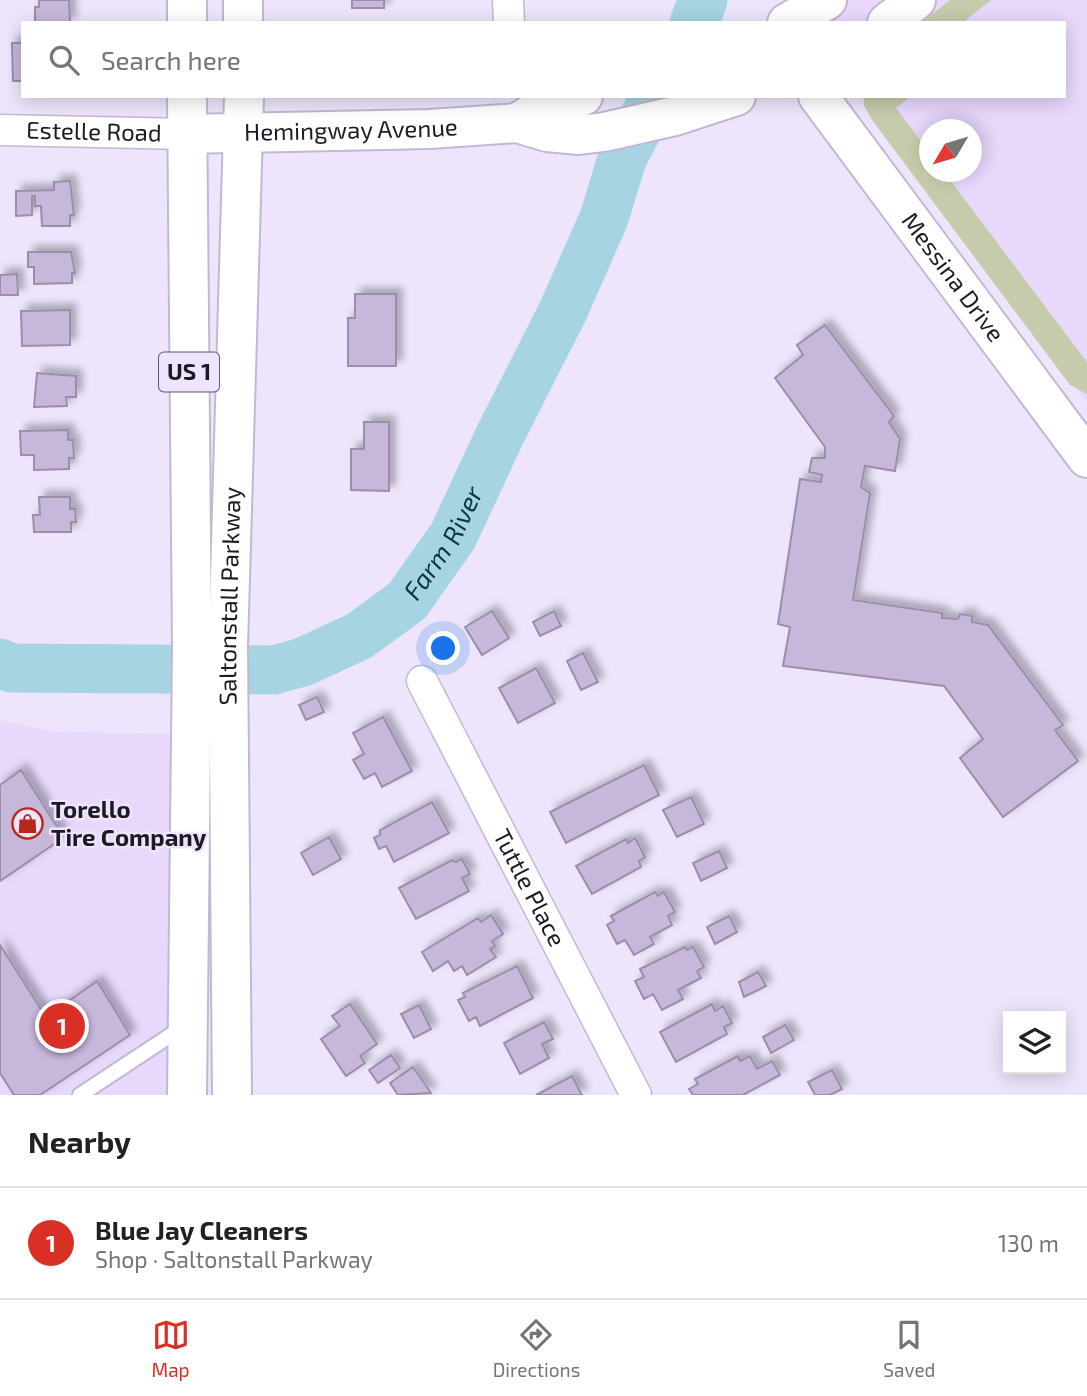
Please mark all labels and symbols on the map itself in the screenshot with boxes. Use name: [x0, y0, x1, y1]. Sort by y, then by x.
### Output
street label: Hemingway Avenue: [244, 111, 459, 146]
street label: Estelle Road: [26, 115, 162, 146]
north arrow: [919, 119, 982, 182]
street label: Messina Drive: [896, 206, 1012, 347]
road number: US 1: [159, 352, 219, 392]
water label: Farm River: [396, 480, 488, 605]
street label: Saltonstall Parkway: [212, 486, 246, 705]
your location: [426, 631, 460, 665]
place label: Torello Tire Company: [51, 794, 207, 851]
shop icon: Torello Tire Company: [11, 807, 45, 841]
street label: Tuttle Place: [488, 824, 573, 951]
pin: 1: [39, 1000, 85, 1052]

